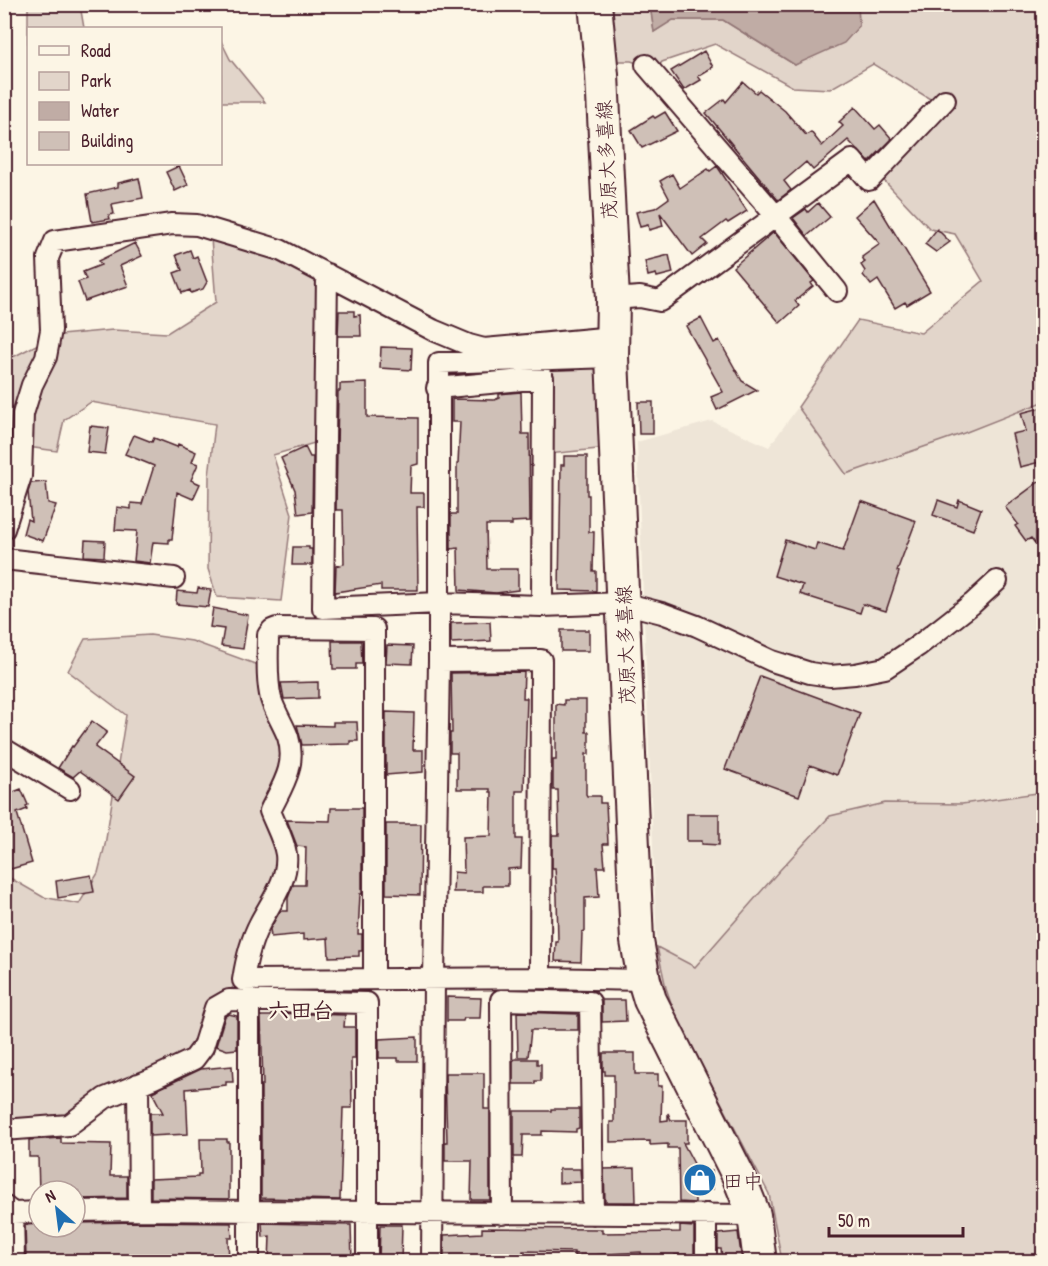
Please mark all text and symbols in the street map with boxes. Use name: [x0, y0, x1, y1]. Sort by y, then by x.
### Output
legend: [27, 27, 222, 165]
text: Road: [81, 38, 111, 63]
text: Park: [81, 68, 112, 93]
text: Water: [81, 98, 119, 123]
street label: 茂原大多喜線: [589, 99, 623, 221]
text: Building: [81, 128, 133, 153]
street label: 茂原大多喜線: [609, 585, 641, 705]
district label: 六田台: [268, 995, 334, 1025]
shop icon: 田中: [682, 1162, 718, 1198]
place label: 田中: [723, 1167, 763, 1194]
north arrow: [27, 1179, 87, 1239]
text: N: [41, 1184, 59, 1207]
scale bar: [829, 1200, 962, 1238]
text: 50 m: [838, 1208, 870, 1233]

